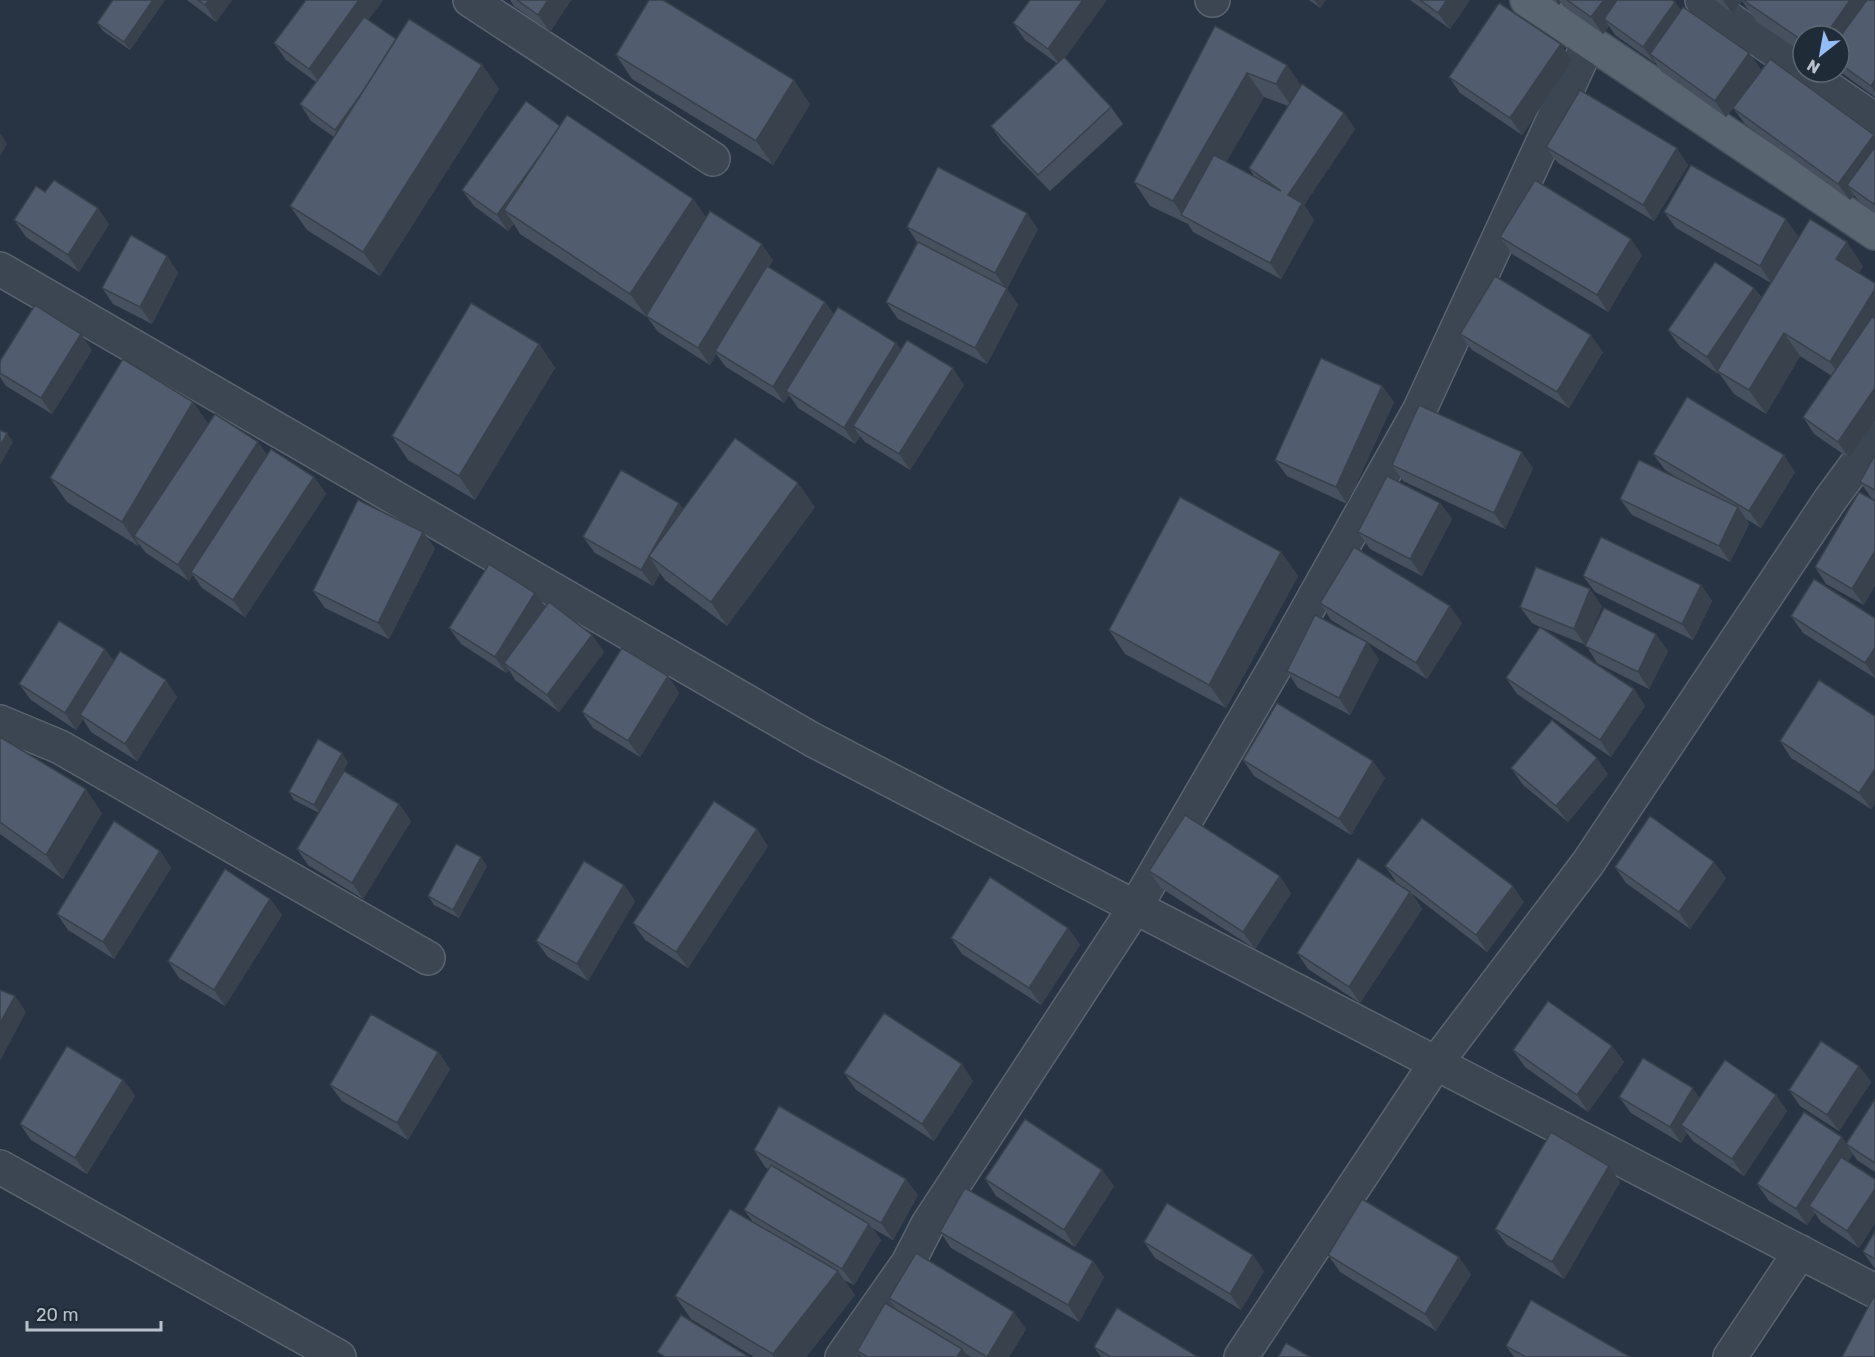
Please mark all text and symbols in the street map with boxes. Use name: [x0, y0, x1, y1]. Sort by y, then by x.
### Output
north arrow: [1791, 24, 1851, 84]
text: N: [1804, 55, 1823, 78]
scale bar: [27, 1294, 160, 1332]
text: 20 m: [36, 1304, 78, 1326]

